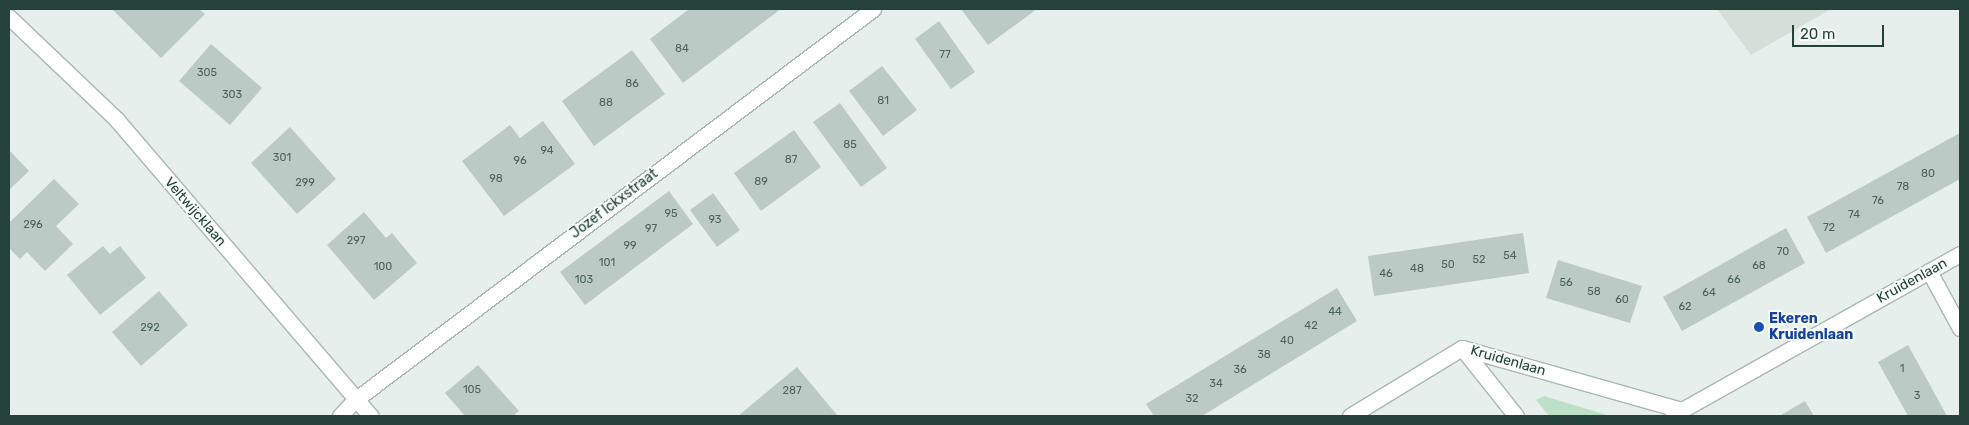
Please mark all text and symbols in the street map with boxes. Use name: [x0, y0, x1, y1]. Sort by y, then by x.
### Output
scale bar: [1794, 15, 1886, 47]
text: 20 m: [1800, 25, 1835, 43]
house number: 84: [675, 42, 689, 56]
house number: 77: [939, 48, 951, 62]
house number: 305: [197, 66, 217, 80]
house number: 86: [625, 77, 639, 91]
house number: 303: [222, 88, 242, 102]
house number: 81: [877, 94, 889, 108]
house number: 88: [599, 96, 613, 110]
house number: 85: [843, 138, 857, 152]
house number: 94: [540, 144, 554, 158]
house number: 301: [273, 151, 291, 165]
house number: 87: [785, 153, 797, 167]
house number: 96: [513, 154, 527, 168]
street label: Jozef Ickxstraat: [567, 166, 661, 242]
house number: 80: [1921, 167, 1935, 181]
house number: 98: [489, 172, 503, 186]
street label: Veltwijcklaan: [161, 174, 229, 250]
house number: 89: [754, 175, 768, 189]
house number: 299: [295, 176, 315, 190]
house number: 78: [1897, 180, 1909, 194]
house number: 76: [1872, 194, 1884, 208]
house number: 95: [664, 207, 678, 221]
house number: 74: [1848, 208, 1860, 222]
house number: 93: [709, 213, 721, 227]
house number: 296: [23, 218, 43, 232]
house number: 72: [1823, 221, 1835, 235]
house number: 97: [645, 222, 657, 236]
house number: 297: [347, 234, 365, 248]
house number: 99: [623, 239, 637, 253]
house number: 70: [1777, 245, 1789, 259]
house number: 54: [1503, 249, 1517, 263]
house number: 52: [1473, 253, 1485, 267]
street label: Kruidenlaan: [1874, 255, 1950, 307]
house number: 101: [599, 256, 615, 270]
house number: 50: [1441, 258, 1455, 272]
house number: 68: [1752, 259, 1766, 273]
house number: 100: [374, 260, 392, 274]
house number: 48: [1410, 262, 1424, 276]
house number: 46: [1379, 267, 1393, 281]
house number: 103: [575, 273, 593, 287]
house number: 66: [1727, 273, 1741, 287]
house number: 56: [1559, 276, 1573, 290]
house number: 58: [1587, 285, 1601, 299]
house number: 64: [1702, 286, 1716, 300]
house number: 60: [1615, 293, 1629, 307]
house number: 62: [1678, 300, 1692, 314]
house number: 44: [1328, 305, 1342, 319]
place label: Ekeren Kruidenlaan: [1769, 311, 1853, 344]
house number: 42: [1304, 319, 1318, 333]
house number: 292: [140, 321, 160, 335]
marker: Ekeren Kruidenlaan: [1753, 321, 1765, 333]
house number: 40: [1280, 334, 1294, 348]
street label: Kruidenlaan: [1468, 342, 1548, 380]
house number: 38: [1257, 348, 1271, 362]
house number: 1: [1900, 362, 1904, 376]
house number: 36: [1233, 363, 1247, 377]
house number: 34: [1209, 377, 1223, 391]
house number: 105: [463, 383, 481, 397]
house number: 287: [782, 384, 802, 398]
house number: 3: [1914, 389, 1920, 403]
house number: 32: [1185, 392, 1199, 406]

